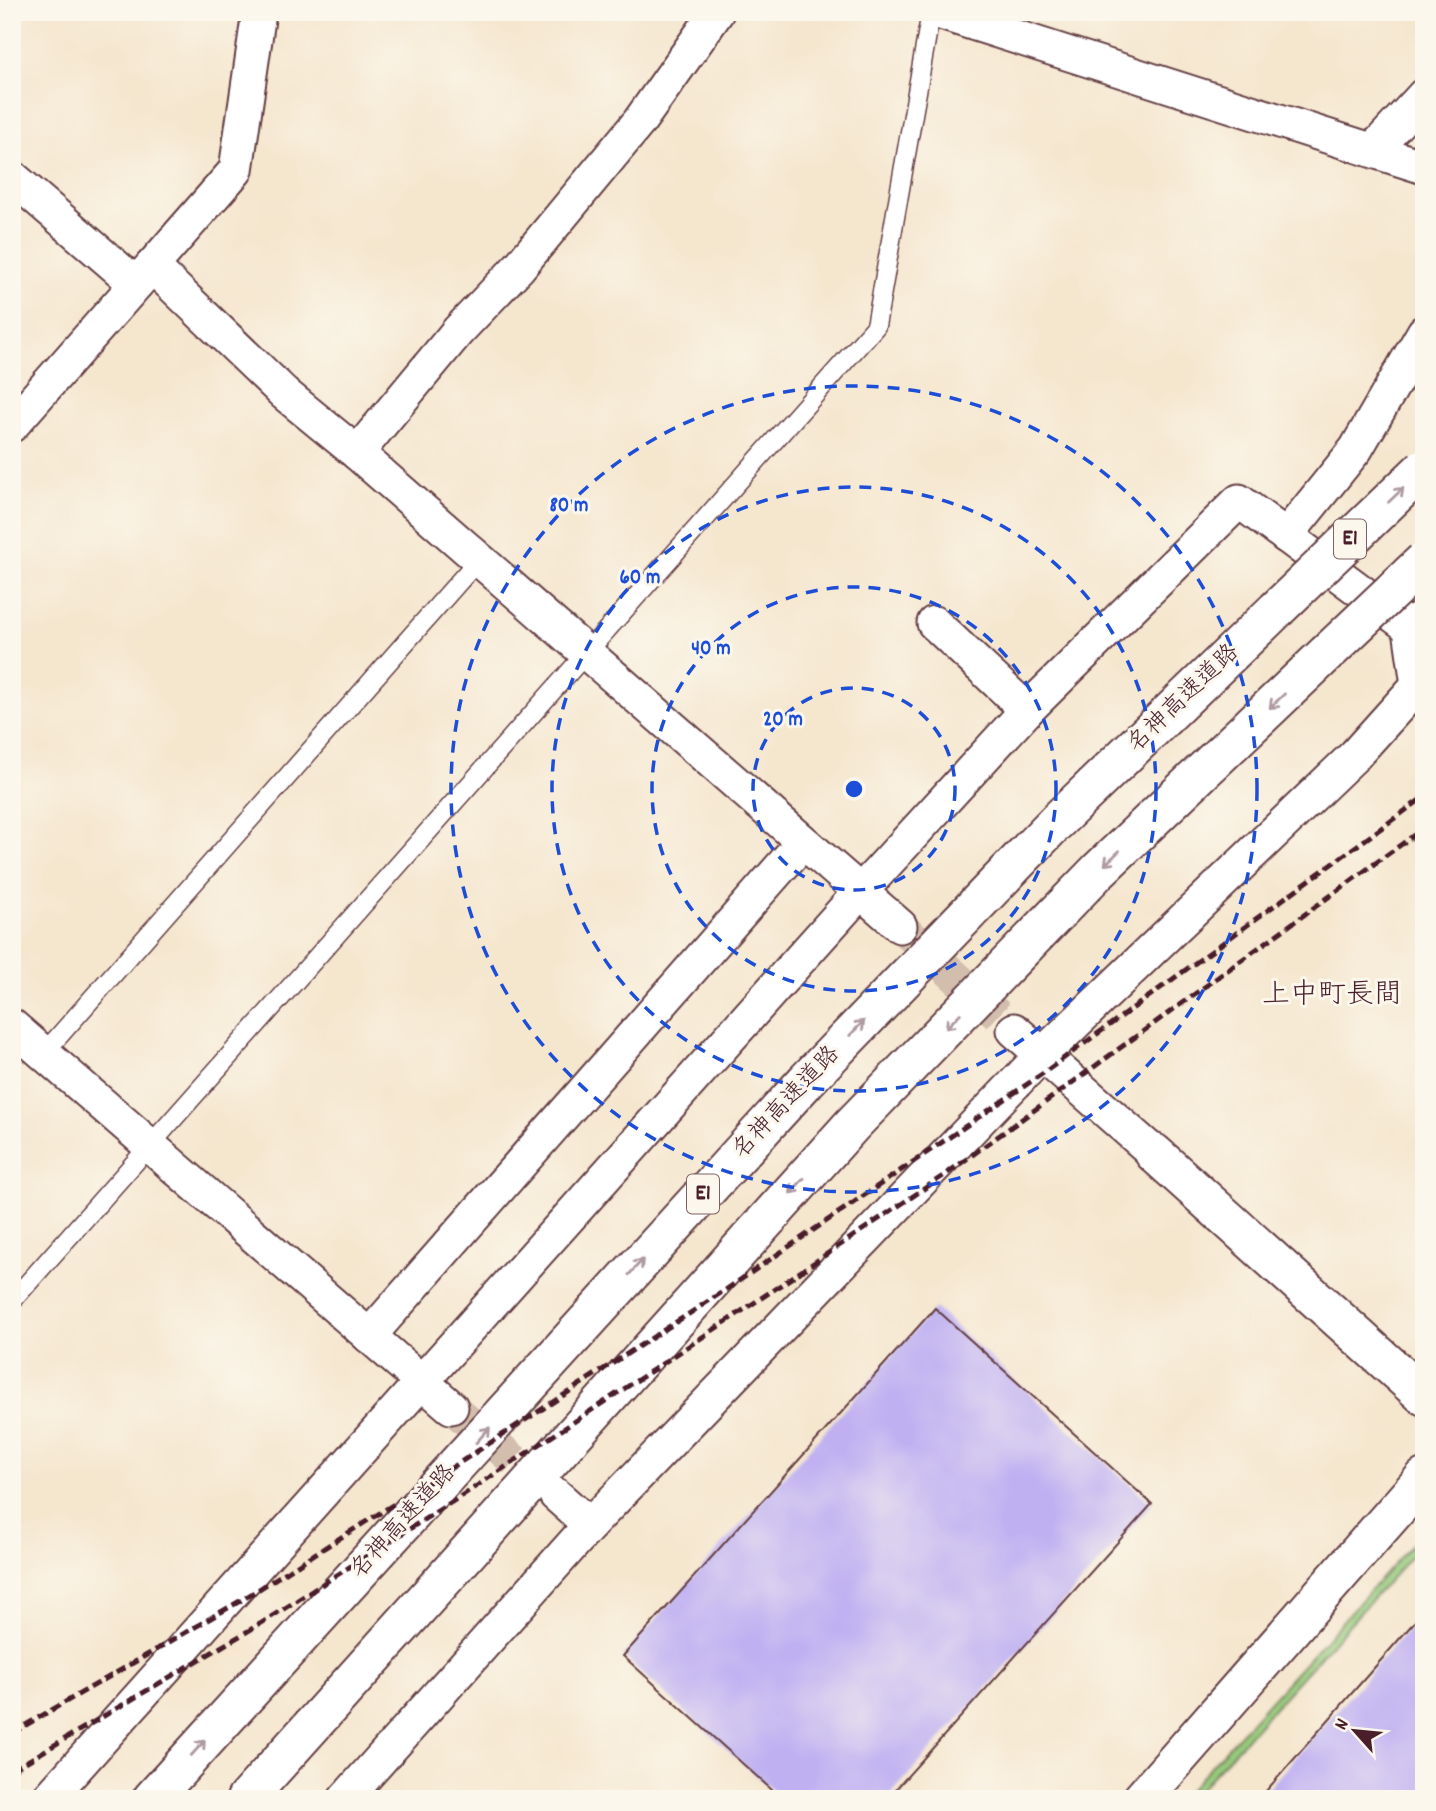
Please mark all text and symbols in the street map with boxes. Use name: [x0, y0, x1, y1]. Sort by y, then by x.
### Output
one-way arrow: [1387, 486, 1404, 503]
text: 80 m: [549, 492, 589, 522]
road number: E1: [1334, 520, 1366, 558]
text: 60 m: [620, 564, 660, 594]
text: 40 m: [691, 635, 731, 665]
street label: 名神高速道路: [1120, 637, 1248, 761]
one-way arrow: [1269, 692, 1286, 709]
text: 20 m: [763, 706, 803, 736]
centre of rings: [842, 777, 866, 801]
one-way arrow: [1104, 849, 1121, 866]
district label: 上中町長間: [1262, 977, 1402, 1017]
one-way arrow: [945, 1012, 962, 1029]
one-way arrow: [849, 1020, 866, 1037]
street label: 名神高速道路: [725, 1039, 849, 1167]
road number: E1: [687, 1175, 719, 1214]
one-way arrow: [789, 1177, 806, 1194]
one-way arrow: [628, 1259, 645, 1276]
one-way arrow: [475, 1427, 491, 1445]
street label: 名神高速道路: [343, 1457, 465, 1587]
north arrow: [1320, 1696, 1390, 1766]
text: N: [1329, 1715, 1357, 1735]
one-way arrow: [189, 1740, 206, 1757]

